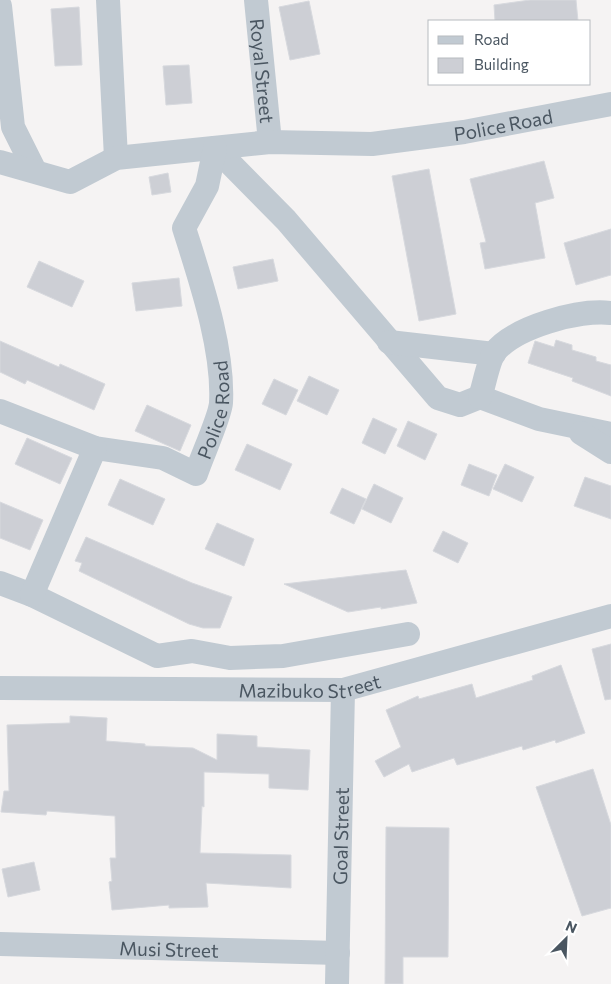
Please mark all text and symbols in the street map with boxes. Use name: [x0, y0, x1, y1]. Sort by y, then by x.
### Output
street label: Royal Street: [246, 17, 280, 124]
legend: [428, 20, 591, 85]
text: Road: [474, 30, 509, 48]
text: Building: [474, 55, 529, 73]
street label: Police Road: [452, 104, 554, 145]
street label: Police Road: [191, 360, 233, 462]
street label: Mazibuko Street: [239, 669, 383, 702]
street label: Goal Street: [328, 787, 353, 885]
north arrow: [541, 914, 591, 964]
text: N: [563, 917, 580, 937]
street label: Musi Street: [119, 936, 219, 961]

